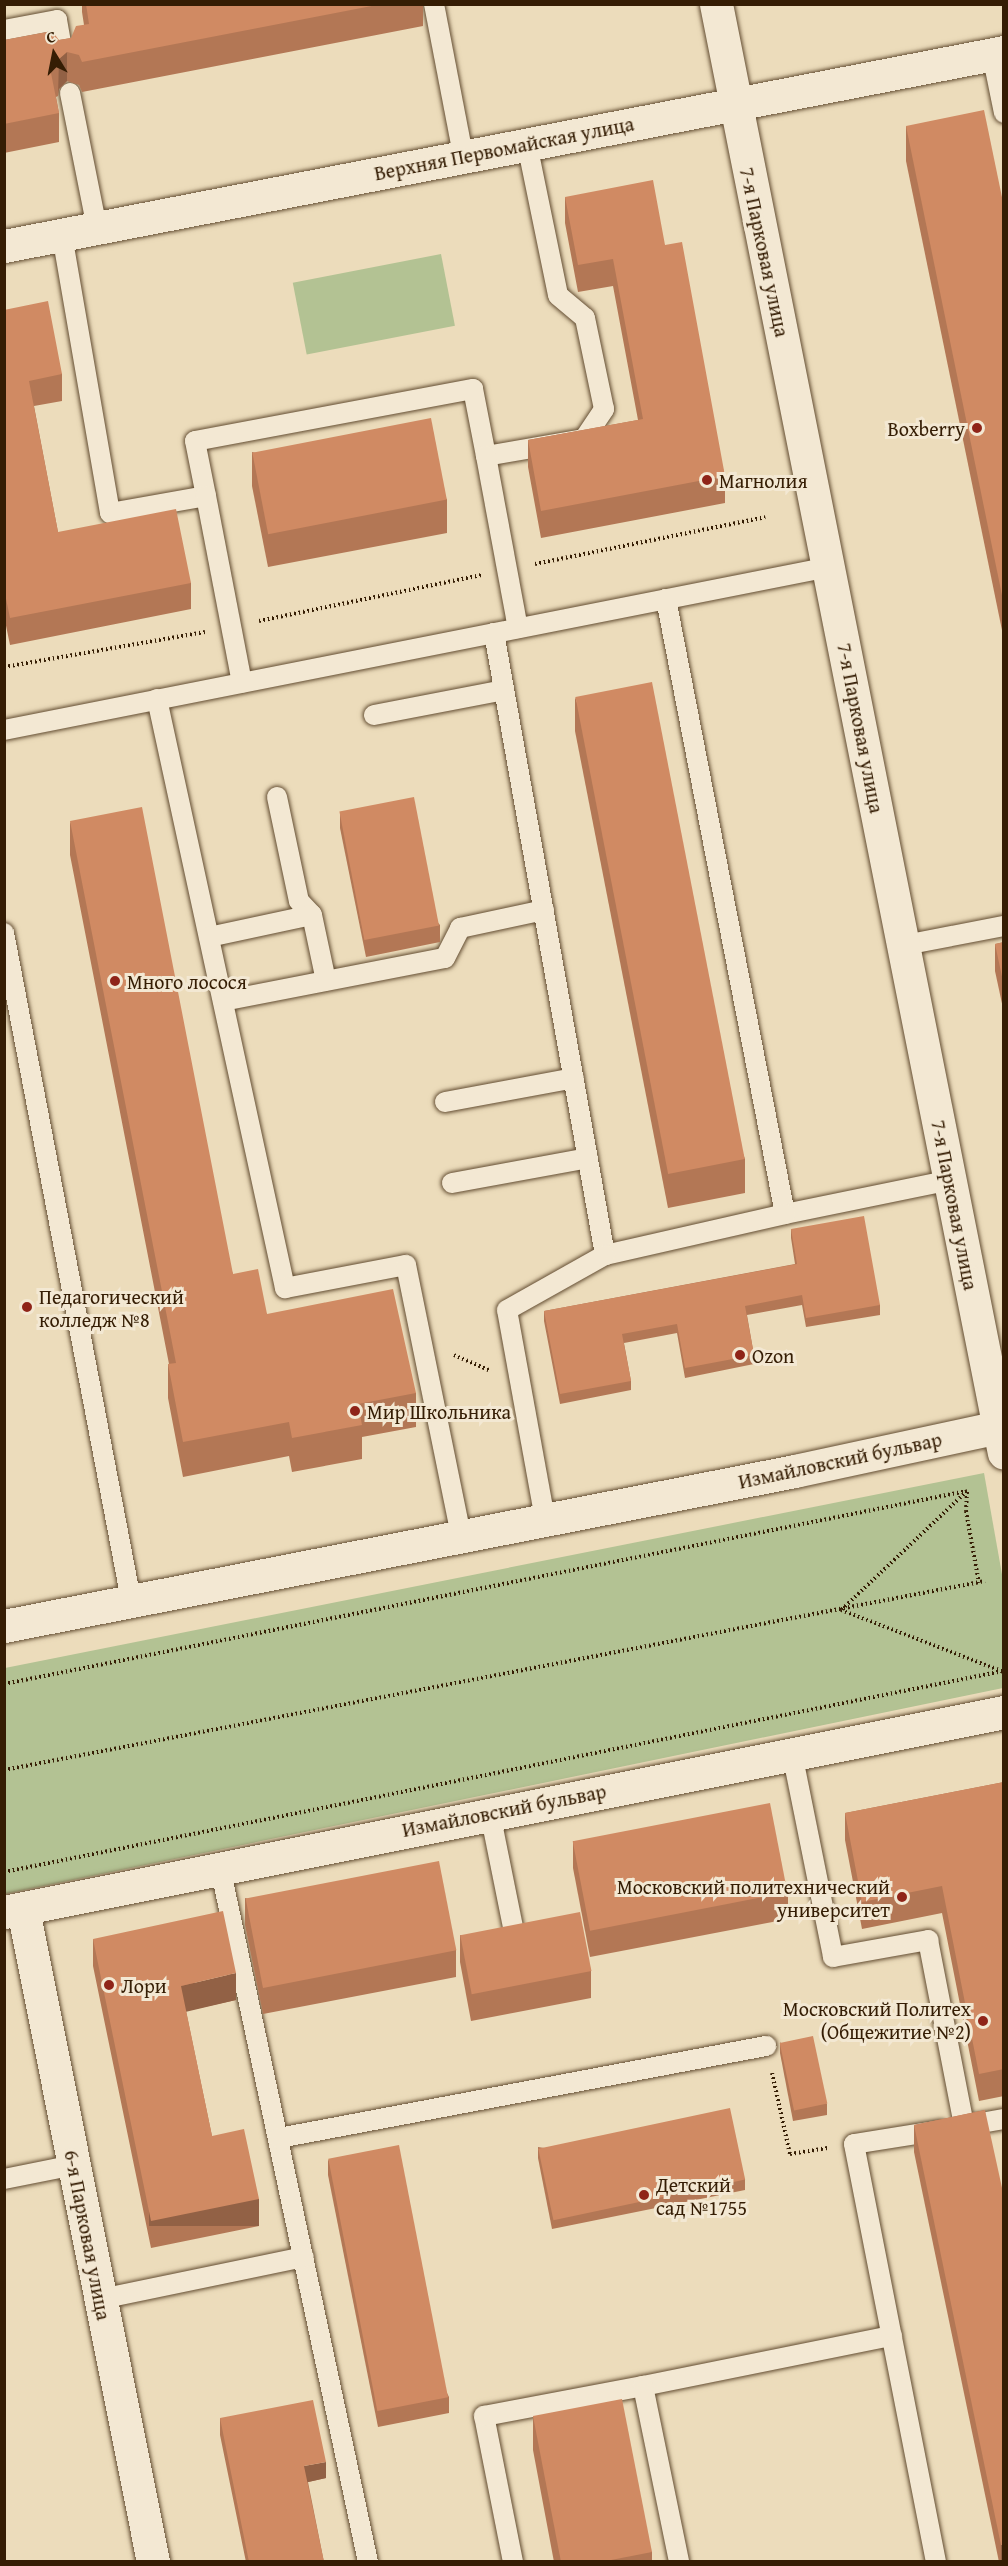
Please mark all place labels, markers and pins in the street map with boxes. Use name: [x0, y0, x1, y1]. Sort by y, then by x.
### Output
place label: Boxberry: [887, 416, 965, 440]
marker: Boxberry: [970, 421, 984, 435]
place label: Магнолия: [719, 468, 808, 492]
marker: Магнолия: [700, 473, 714, 487]
place label: Много лосося: [127, 969, 247, 993]
marker: Много лосося: [108, 974, 122, 988]
place label: Педагогический колледж №8: [39, 1284, 184, 1331]
marker: Педагогический колледж №8: [20, 1300, 34, 1314]
place label: Ozon: [752, 1343, 794, 1367]
marker: Ozon: [733, 1348, 747, 1362]
place label: Мир Школьника: [367, 1399, 511, 1423]
marker: Мир Школьника: [348, 1404, 362, 1418]
place label: Московский политехнический университет: [617, 1874, 890, 1921]
marker: Московский политехнический университет: [895, 1890, 909, 1904]
place label: Лори: [121, 1973, 167, 1997]
marker: Лори: [102, 1978, 116, 1992]
place label: Московский Политех (Общежитие №2): [783, 1997, 971, 2044]
marker: Московский Политех (Общежитие №2): [976, 2014, 990, 2028]
place label: Детский сад №1755: [656, 2172, 747, 2219]
marker: Детский сад №1755: [637, 2188, 651, 2202]

